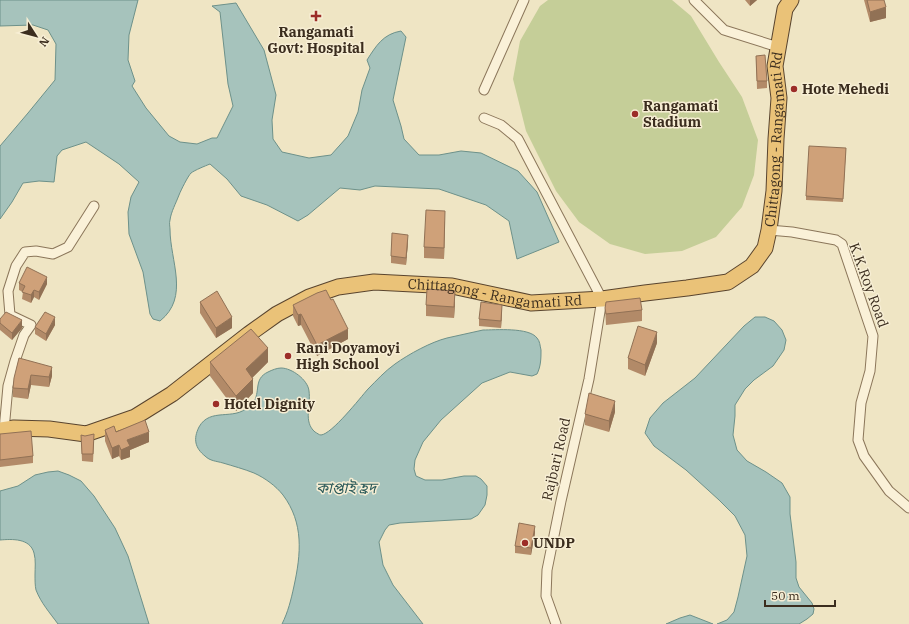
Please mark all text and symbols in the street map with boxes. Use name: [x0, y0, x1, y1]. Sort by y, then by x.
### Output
marker: Rangamati Govt: Hospital: [310, 10, 322, 22]
north arrow: [16, 16, 56, 56]
place label: Rangamati Govt: Hospital: [267, 23, 365, 57]
text: N: [36, 34, 52, 50]
street label: Chittagong - Rangamati Rd: [760, 50, 788, 228]
place label: Hote Mehedi: [802, 80, 889, 98]
marker: Hote Mehedi: [789, 84, 799, 94]
place label: Rangamati Stadium: [643, 97, 719, 131]
marker: Rangamati Stadium: [630, 109, 640, 119]
street label: K.K.Roy Road: [845, 240, 893, 330]
street label: Chittagong - Rangamati Rd: [407, 275, 583, 312]
place label: Rani Doyamoyi High School: [296, 339, 400, 373]
marker: Rani Doyamoyi High School: [283, 351, 293, 361]
place label: Hotel Dignity: [224, 395, 315, 413]
marker: Hotel Dignity: [211, 399, 221, 409]
street label: Rajbari Road: [538, 415, 574, 502]
water label: কাপ্তাই হ্রদ: [316, 478, 379, 497]
place label: UNDP: [533, 534, 575, 552]
marker: UNDP: [520, 538, 530, 548]
scale bar: [765, 582, 835, 608]
text: 50 m: [771, 588, 800, 603]

